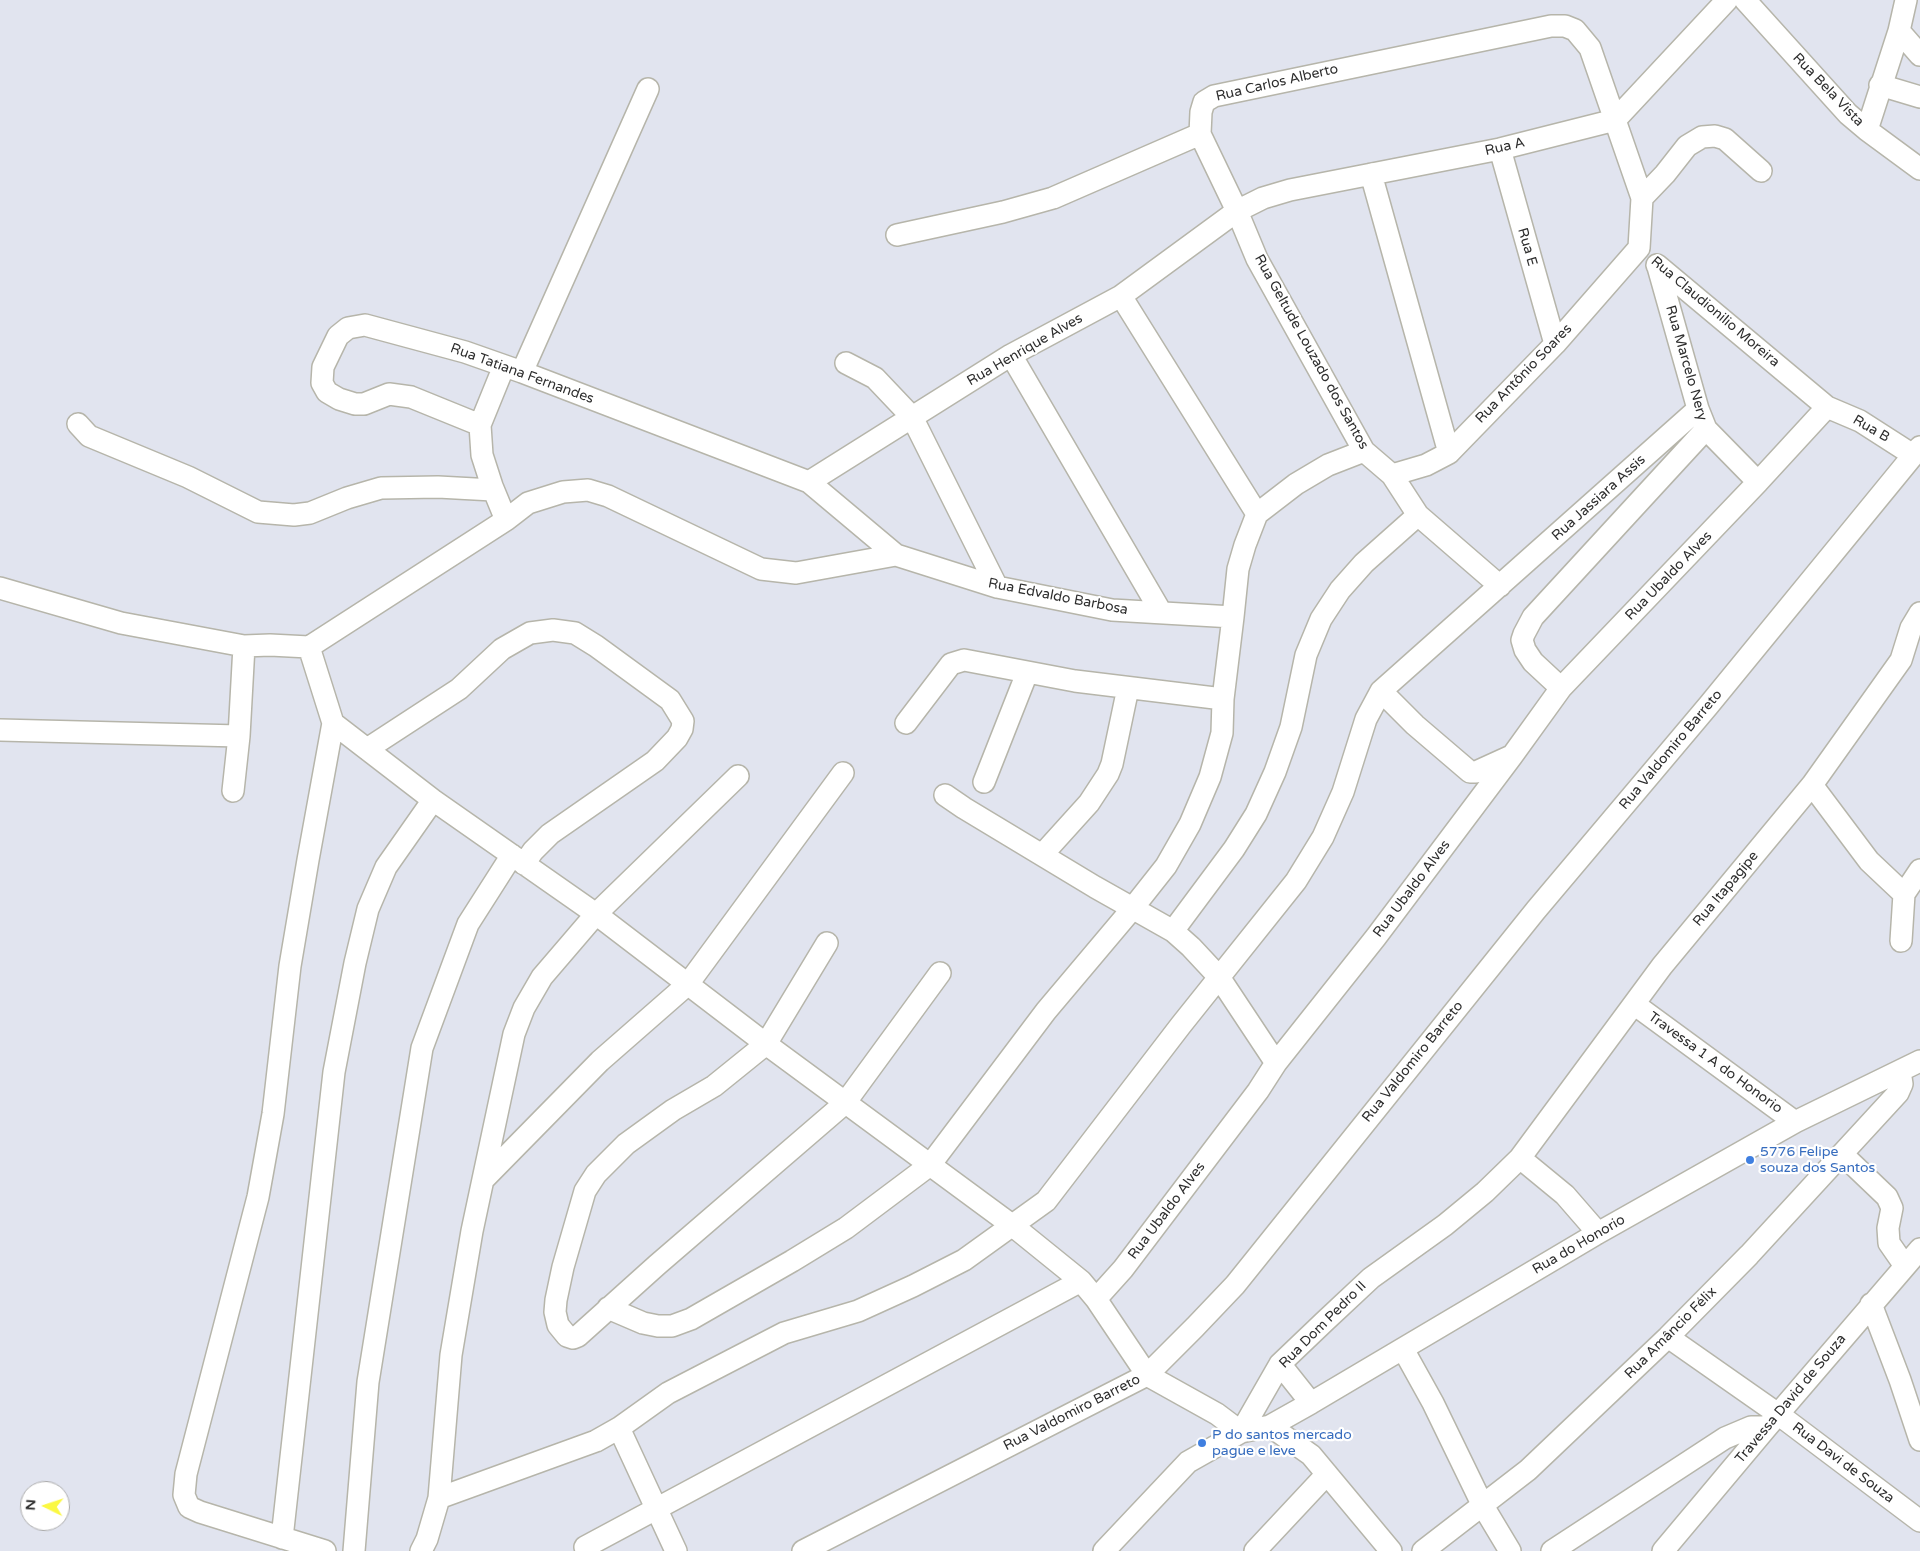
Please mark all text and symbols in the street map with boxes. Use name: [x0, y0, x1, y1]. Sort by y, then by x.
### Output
street label: Rua Bela Vista: [1789, 50, 1867, 130]
street label: Rua Carlos Alberto: [1214, 61, 1340, 105]
street label: Rua A: [1483, 134, 1527, 160]
street label: Rua E: [1514, 226, 1540, 268]
street label: Rua Geltude Louzado dos Santos: [1250, 252, 1372, 452]
street label: Rua Claudionilio Moreira: [1647, 253, 1783, 371]
street label: Rua Marcelo Nery: [1661, 303, 1711, 423]
street label: Rua Henrique Alves: [964, 310, 1086, 390]
street label: Rua Antônio Soares: [1472, 321, 1576, 427]
street label: Rua Tatiana Fernandes: [448, 340, 596, 408]
street label: Rua B: [1850, 412, 1892, 446]
street label: Rua Jassiara Assis: [1549, 452, 1649, 544]
street label: Rua Ubaldo Alves: [1622, 528, 1716, 624]
street label: Rua Edvaldo Barbosa: [987, 575, 1129, 619]
street label: Rua Valdomiro Barreto: [1616, 687, 1726, 813]
street label: Rua Ubaldo Alves: [1370, 837, 1454, 941]
street label: Rua Itapagipe: [1690, 848, 1762, 930]
street label: Rua Valdomiro Barreto: [1359, 998, 1467, 1126]
street label: Travessa 1 A do Honorio: [1645, 1009, 1785, 1117]
place label: 5776 Felipe souza dos Santos: [1760, 1144, 1875, 1176]
marker: 5776 Felipe souza dos Santos: [1744, 1154, 1756, 1166]
street label: Rua Ubaldo Alves: [1125, 1159, 1209, 1263]
street label: Rua do Honorio: [1530, 1212, 1628, 1278]
street label: Rua Dom Pedro II: [1276, 1278, 1370, 1372]
street label: Rua Amâncio Félix: [1622, 1284, 1720, 1382]
street label: Travessa David de Souza: [1732, 1331, 1850, 1467]
street label: Rua Valdomiro Barreto: [1001, 1371, 1143, 1455]
street label: Rua Davi de Souza: [1789, 1419, 1897, 1507]
place label: P do santos mercado pague e leve: [1212, 1427, 1352, 1460]
marker: P do santos mercado pague e leve: [1196, 1437, 1208, 1449]
north arrow: [20, 1481, 70, 1531]
text: N: [22, 1499, 39, 1511]

